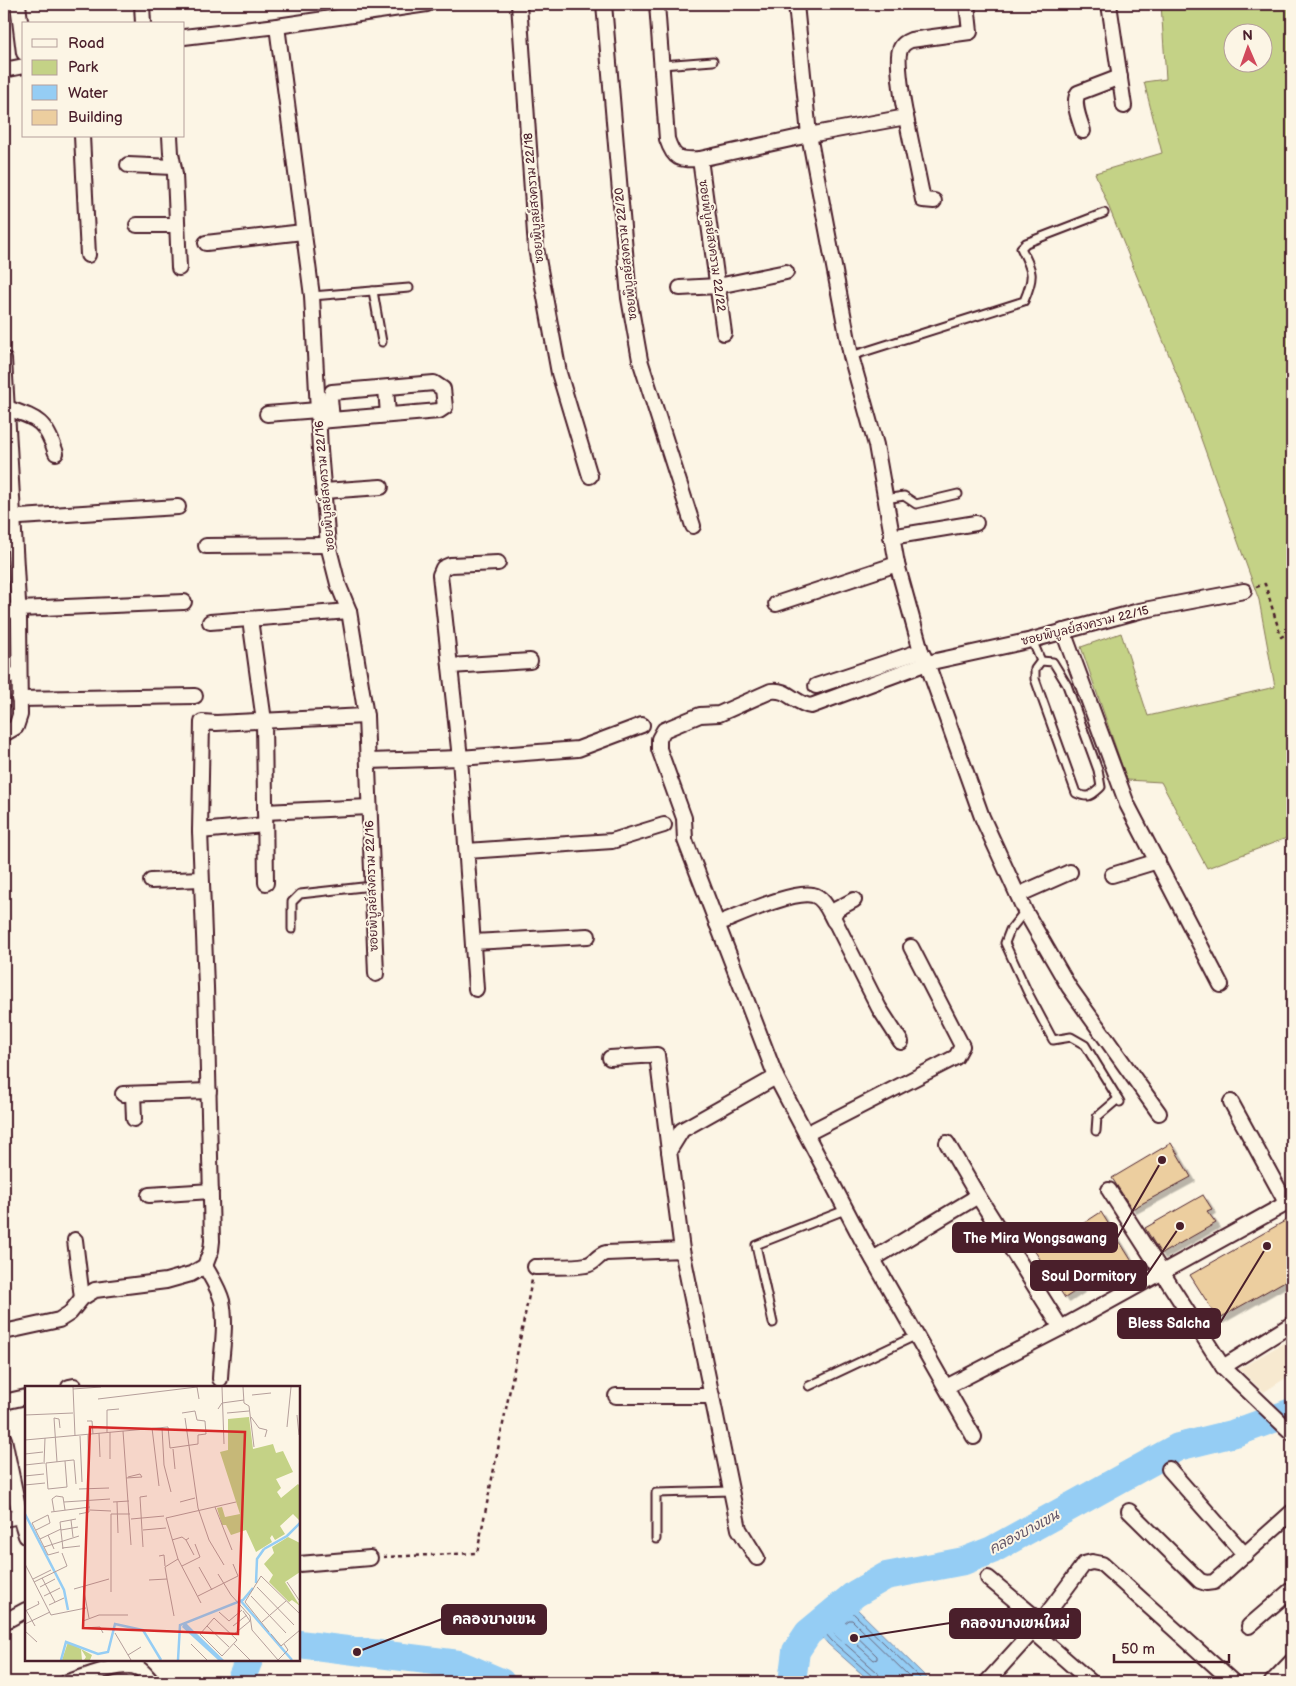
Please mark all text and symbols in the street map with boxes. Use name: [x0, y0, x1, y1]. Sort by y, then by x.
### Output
legend: [22, 22, 185, 138]
north arrow: [1224, 22, 1274, 72]
text: N: [1242, 27, 1253, 44]
text: Road: [68, 34, 104, 53]
text: Park: [68, 58, 99, 77]
text: Water: [68, 84, 108, 103]
text: Building: [68, 108, 123, 127]
street label: ซอยพิบูลย์สงคราม 22/18: [520, 132, 548, 264]
street label: ซอยพิบูลย์สงคราม 22/22: [694, 179, 730, 313]
street label: ซอยพิบูลย์สงคราม 22/20: [611, 187, 641, 321]
street label: ซอยพิบูลย์สงคราม 22/16: [311, 420, 339, 552]
street label: ซอยพิบูลย์สงคราม 22/15: [1019, 602, 1151, 650]
street label: ซอยพิบูลย์สงคราม 22/16: [361, 820, 383, 952]
callout: The Mira Wongsawang: [953, 1223, 1117, 1252]
text: The Mira Wongsawang: [963, 1230, 1107, 1247]
callout: Soul Dormitory: [1031, 1261, 1146, 1290]
text: Soul Dormitory: [1041, 1268, 1137, 1285]
callout: Bless Salcha: [1118, 1309, 1220, 1338]
text: Bless Salcha: [1128, 1315, 1210, 1332]
inset map: [25, 1386, 300, 1661]
water label: คลองบางเขน: [986, 1506, 1063, 1558]
callout: คลองบางเขน: [442, 1605, 546, 1634]
callout: คลองบางเขนใหม่: [950, 1609, 1080, 1638]
text: คลองบางเขน: [452, 1611, 536, 1628]
text: คลองบางเขนใหม่: [960, 1613, 1070, 1632]
scale bar: [1114, 1631, 1228, 1663]
text: 50 m: [1121, 1640, 1155, 1659]

